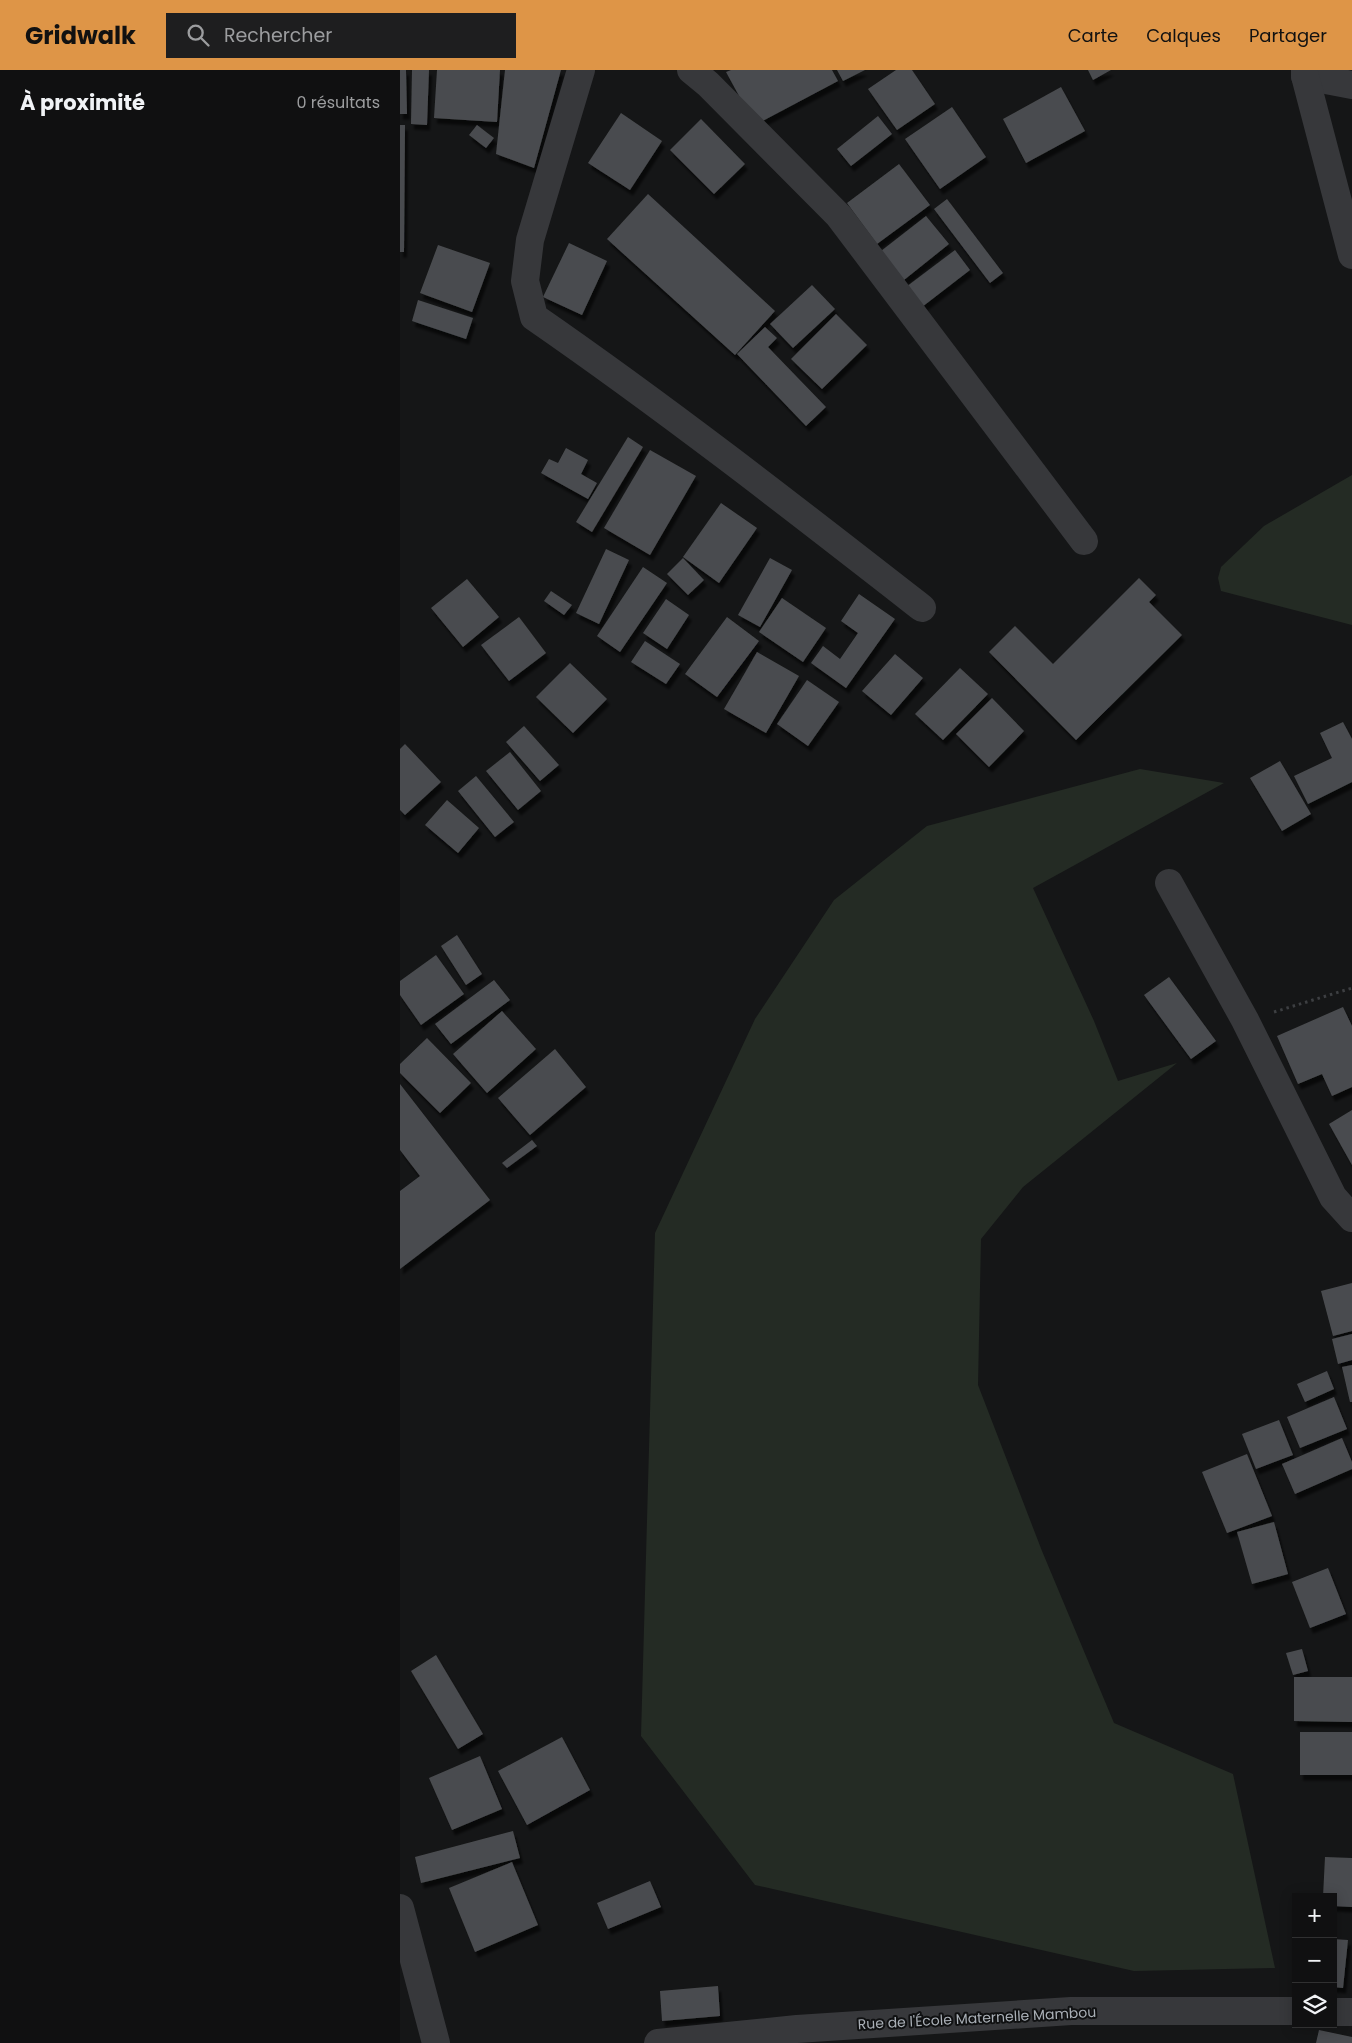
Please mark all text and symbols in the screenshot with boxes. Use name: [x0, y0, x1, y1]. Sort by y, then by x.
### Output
search box: [166, 13, 516, 58]
text: Gridwalk: [25, 19, 136, 52]
icon: search: [184, 21, 212, 49]
text: Rechercher: [224, 22, 332, 49]
text: Carte: [1068, 23, 1118, 48]
text: Calques: [1146, 23, 1221, 48]
text: Partager: [1249, 23, 1327, 48]
text: À proximité: [20, 88, 145, 117]
text: 0 résultats: [296, 91, 380, 114]
map controls: [1292, 1893, 1337, 2028]
button: +: [1292, 1893, 1337, 1938]
button: −: [1292, 1938, 1337, 1983]
button: layers: [1292, 1983, 1337, 2028]
street label: Rue de l'École Maternelle Mambou: [857, 2002, 1097, 2034]

